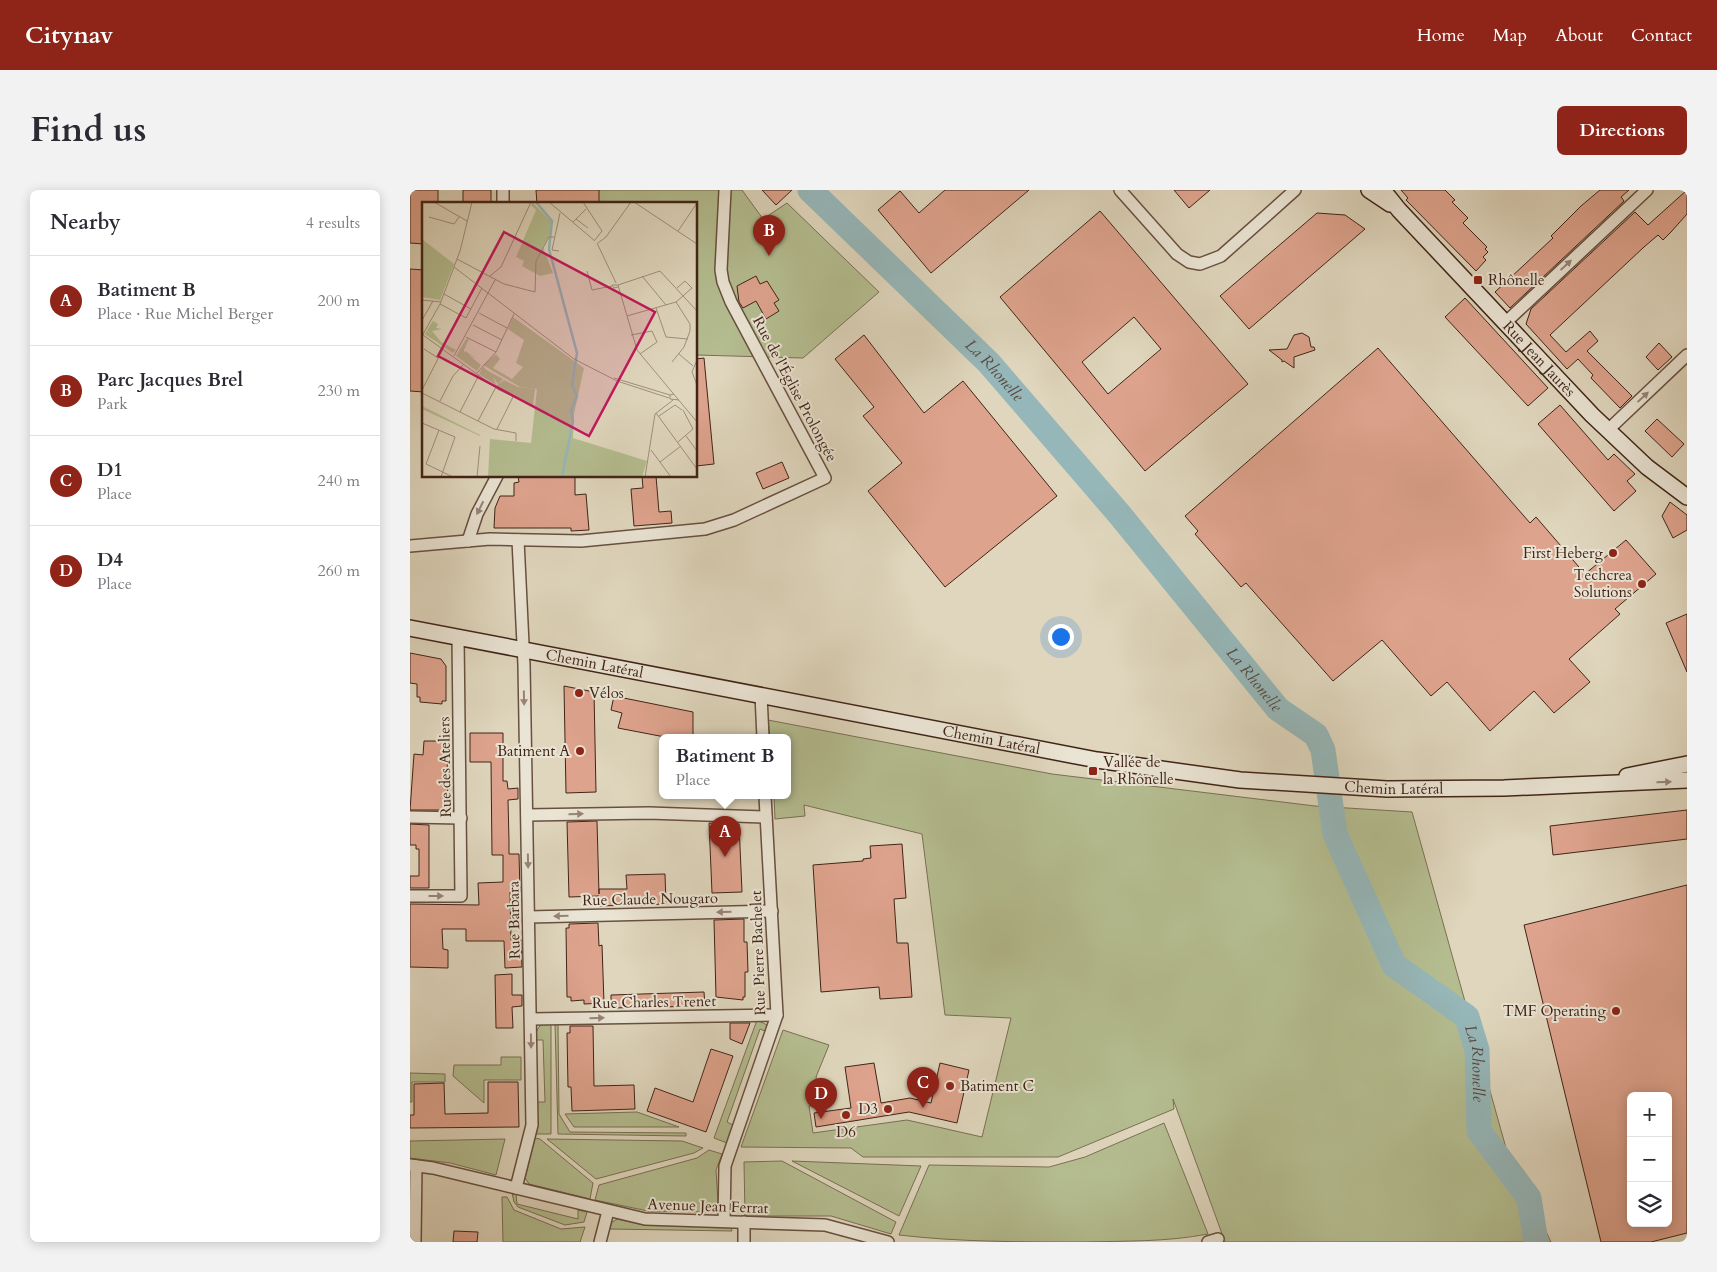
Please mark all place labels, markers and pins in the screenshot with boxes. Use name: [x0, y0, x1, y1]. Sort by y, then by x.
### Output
pin: B: [753, 215, 785, 256]
place label: Rhônelle: [1488, 270, 1545, 290]
marker: Rhônelle: [1472, 274, 1484, 286]
place label: First Heberg: [1523, 543, 1604, 563]
marker: First Heberg: [1607, 547, 1619, 559]
place label: Techcrea Solutions: [1574, 565, 1633, 602]
marker: Techcrea Solutions: [1636, 578, 1648, 590]
place label: Vélos: [589, 683, 624, 703]
marker: Vélos: [573, 687, 585, 699]
place label: Batiment A: [497, 741, 570, 761]
marker: Batiment A: [574, 745, 586, 757]
place label: Vallée de la Rhônelle: [1103, 752, 1174, 789]
marker: Vallée de la Rhônelle: [1087, 765, 1099, 777]
pin: A: [709, 816, 741, 857]
place label: TMF Operating: [1503, 1001, 1607, 1021]
marker: TMF Operating: [1610, 1005, 1622, 1017]
pin: C: [907, 1067, 939, 1108]
place label: Batiment C: [960, 1076, 1034, 1096]
pin: D: [805, 1078, 837, 1119]
marker: Batiment C: [944, 1080, 956, 1092]
place label: D3: [858, 1099, 878, 1119]
marker: D3: [882, 1103, 894, 1115]
marker: D6: [840, 1109, 852, 1121]
place label: D6: [836, 1122, 856, 1142]

